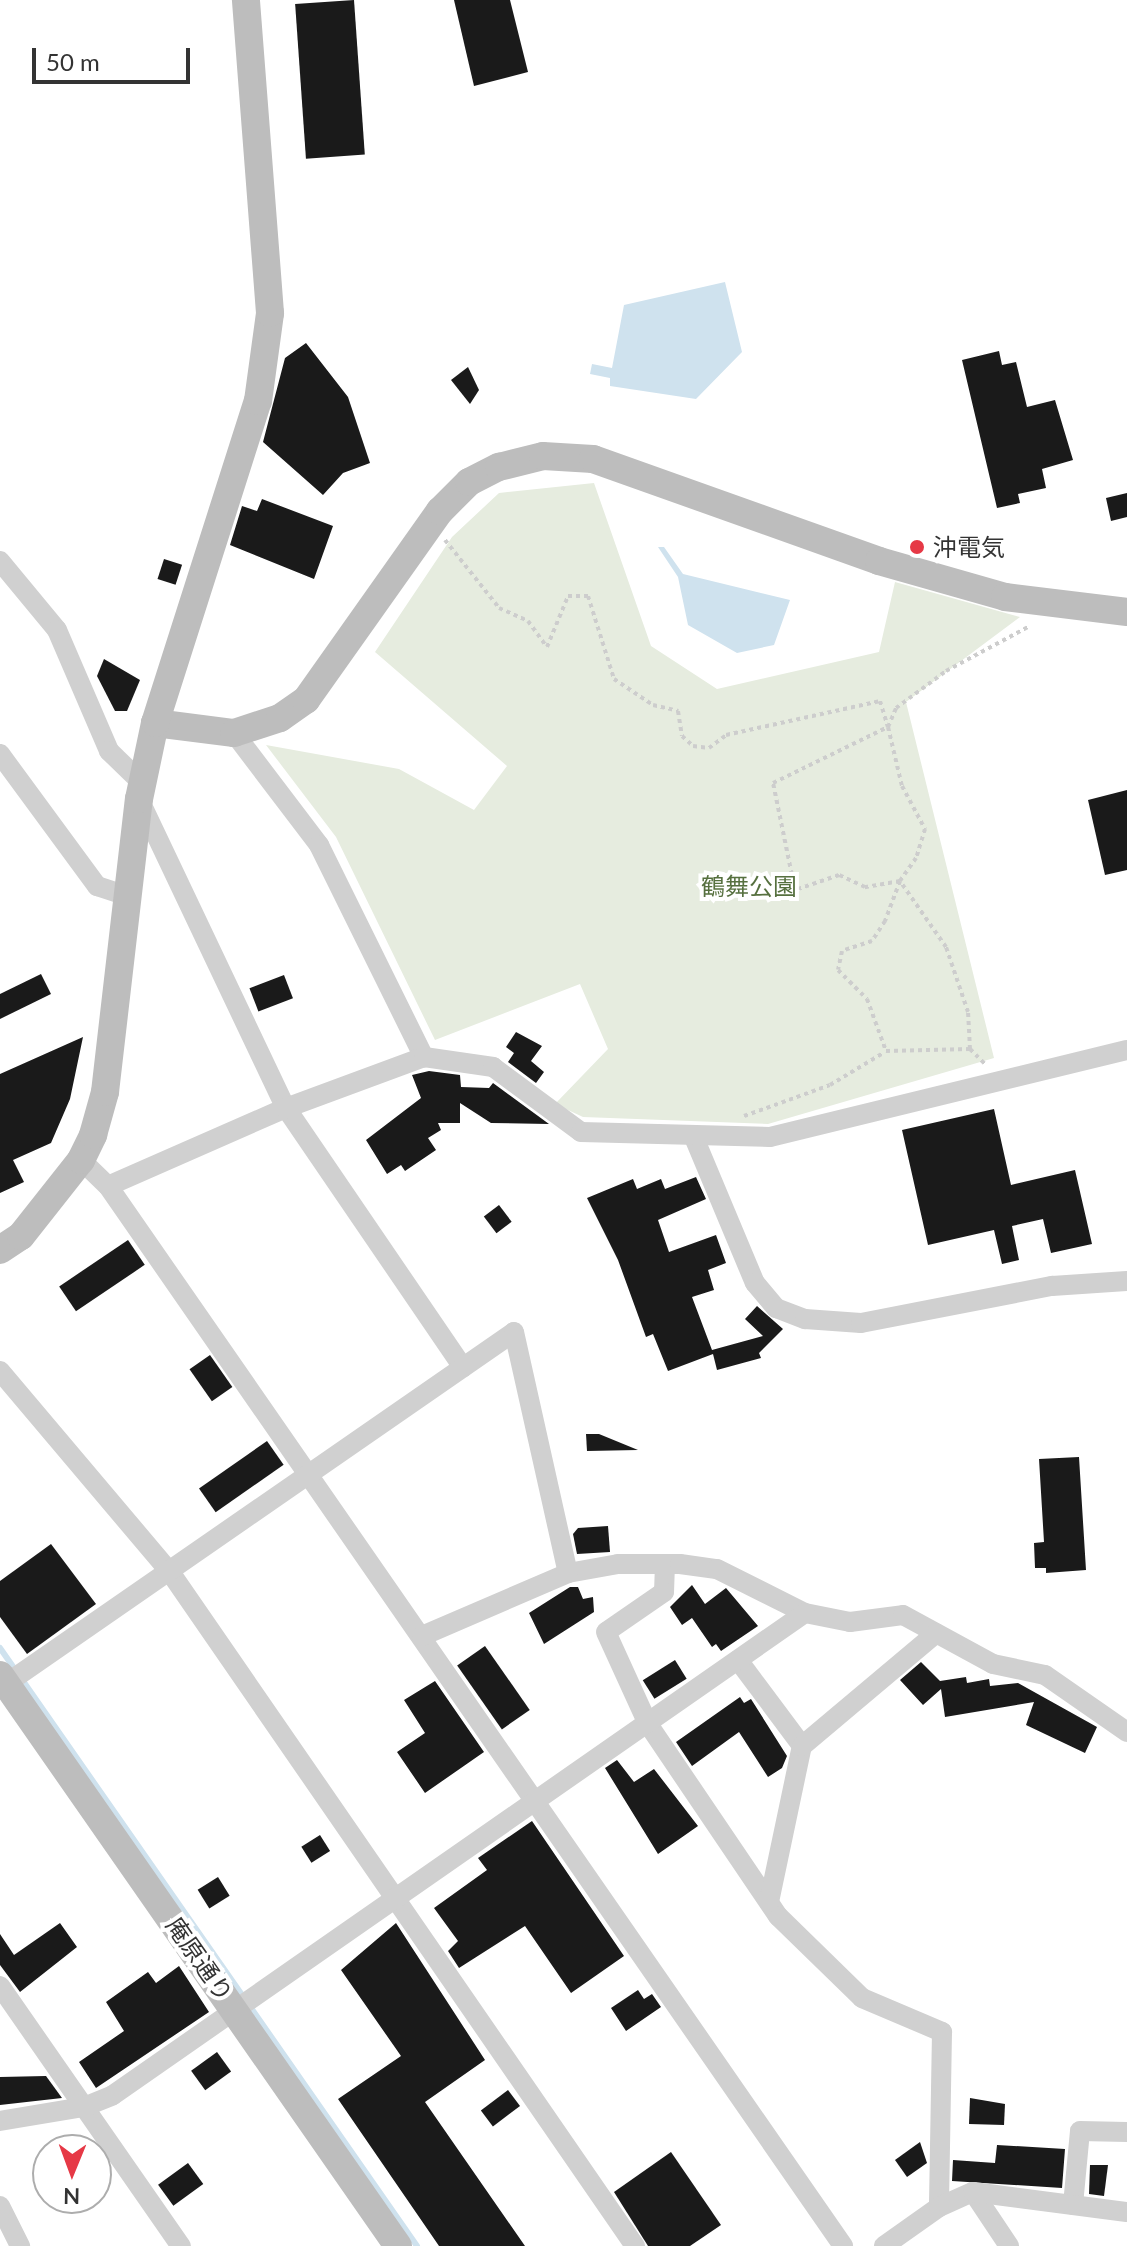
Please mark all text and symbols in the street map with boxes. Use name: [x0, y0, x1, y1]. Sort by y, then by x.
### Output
scale bar: [36, 32, 194, 82]
text: 50 m: [46, 47, 100, 76]
place label: 沖電気: [933, 533, 1005, 561]
marker: 沖電気: [908, 538, 926, 556]
park label: 鶴舞公園: [701, 872, 797, 900]
street label: 庵原通り: [161, 1911, 239, 2007]
north arrow: [32, 2134, 112, 2214]
text: N: [63, 2183, 80, 2210]

